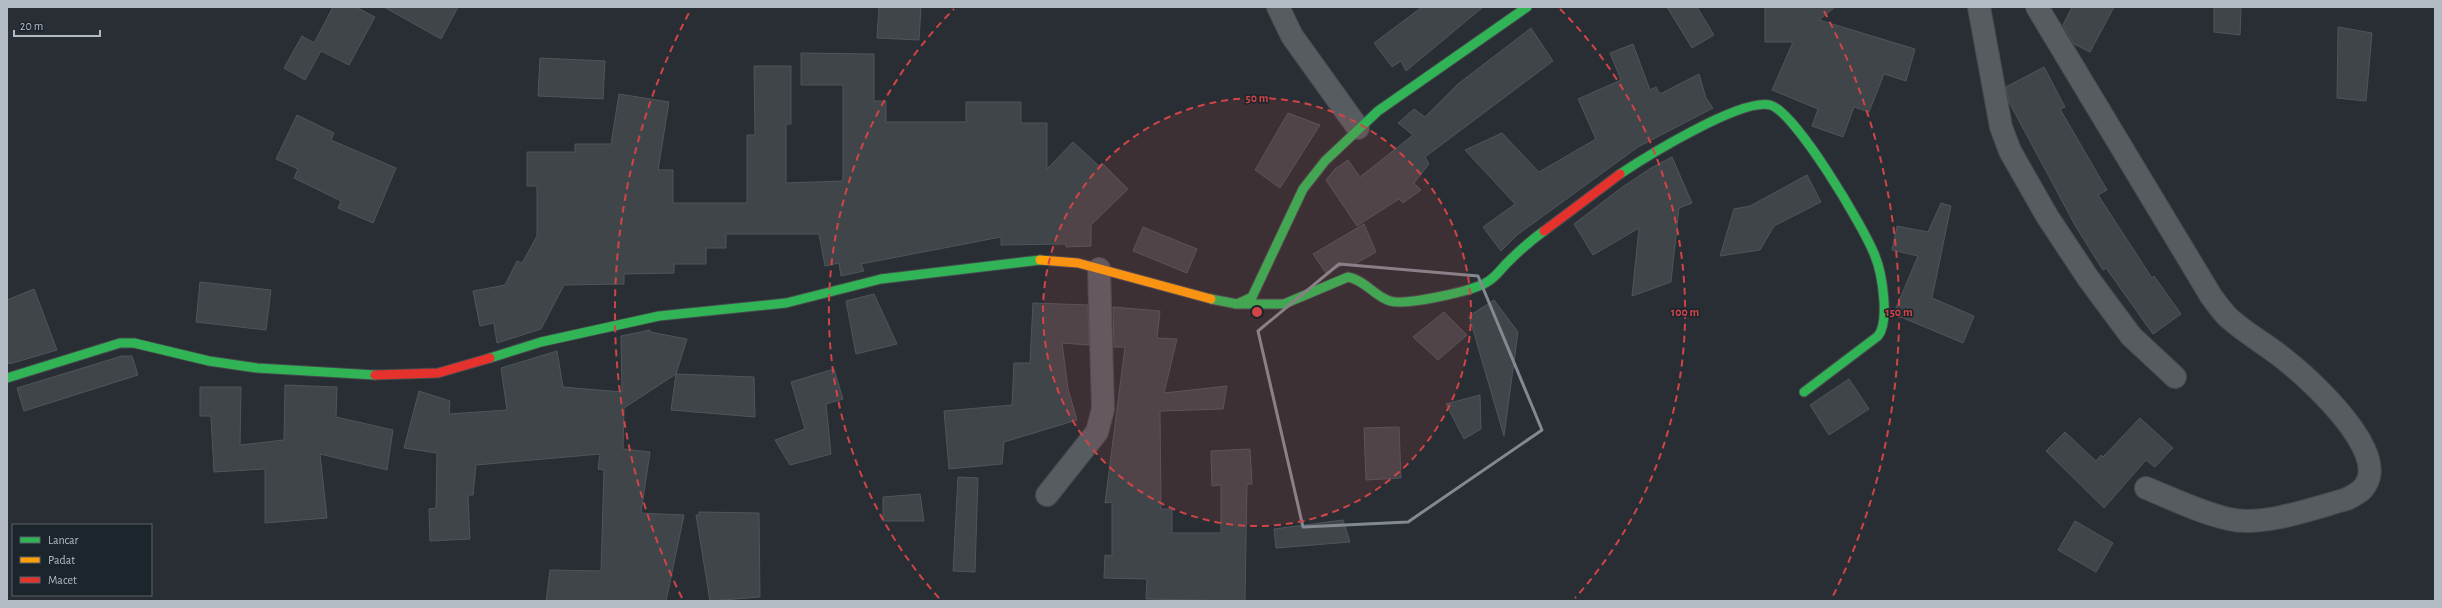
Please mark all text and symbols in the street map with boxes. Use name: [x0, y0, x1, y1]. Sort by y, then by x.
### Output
scale bar: [14, 12, 100, 38]
text: 20 m: [20, 20, 43, 32]
text: 50 m: [1246, 92, 1269, 104]
centre of rings: [1250, 305, 1264, 319]
text: 100 m: [1671, 306, 1699, 318]
text: 150 m: [1885, 306, 1913, 318]
legend: [12, 524, 152, 596]
text: Lancar: [48, 534, 79, 546]
text: Padat: [48, 554, 75, 566]
text: Macet: [48, 574, 77, 586]

